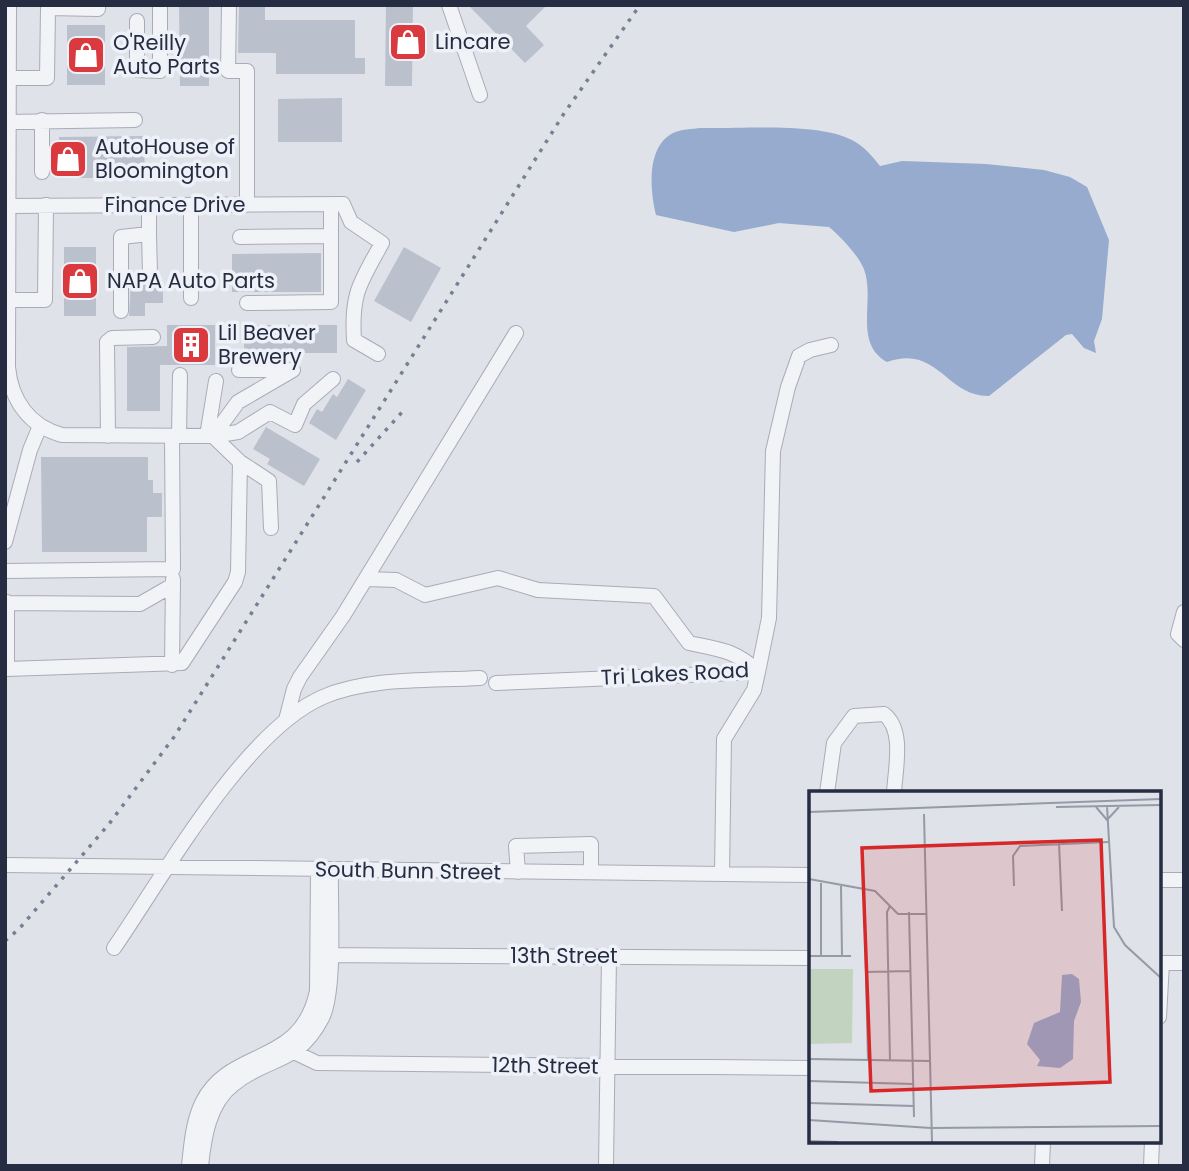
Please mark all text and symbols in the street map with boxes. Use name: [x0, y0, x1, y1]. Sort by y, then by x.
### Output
shop icon: Lincare: [387, 21, 429, 63]
place label: Lincare: [435, 27, 510, 56]
place label: O'Reilly Auto Parts: [113, 28, 220, 81]
shop icon: O'Reilly Auto Parts: [65, 34, 107, 76]
place label: AutoHouse of Bloomington: [95, 132, 235, 185]
shop icon: AutoHouse of Bloomington: [47, 138, 89, 180]
street label: Finance Drive: [105, 190, 245, 219]
shop icon: NAPA Auto Parts: [59, 260, 101, 302]
place label: NAPA Auto Parts: [107, 266, 275, 295]
place label: Lil Beaver Brewery: [218, 318, 316, 371]
building icon: Lil Beaver Brewery: [170, 324, 212, 366]
street label: Tri Lakes Road: [600, 655, 750, 692]
inset map: [809, 791, 1161, 1143]
street label: South Bunn Street: [315, 854, 501, 887]
street label: 13th Street: [510, 941, 618, 970]
street label: 12th Street: [491, 1050, 599, 1081]

